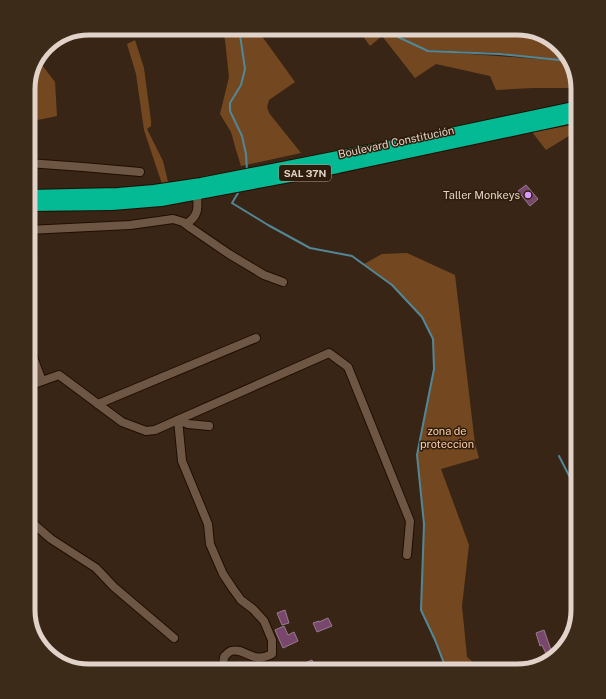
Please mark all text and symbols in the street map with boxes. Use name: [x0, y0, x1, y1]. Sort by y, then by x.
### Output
street label: Boulevard Constitución: [337, 124, 455, 160]
road number: SAL 37N: [279, 165, 331, 181]
place label: Taller Monkeys: [443, 189, 520, 201]
marker: Taller Monkeys: [523, 190, 533, 200]
park label: zona de proteccion: [420, 425, 474, 450]

